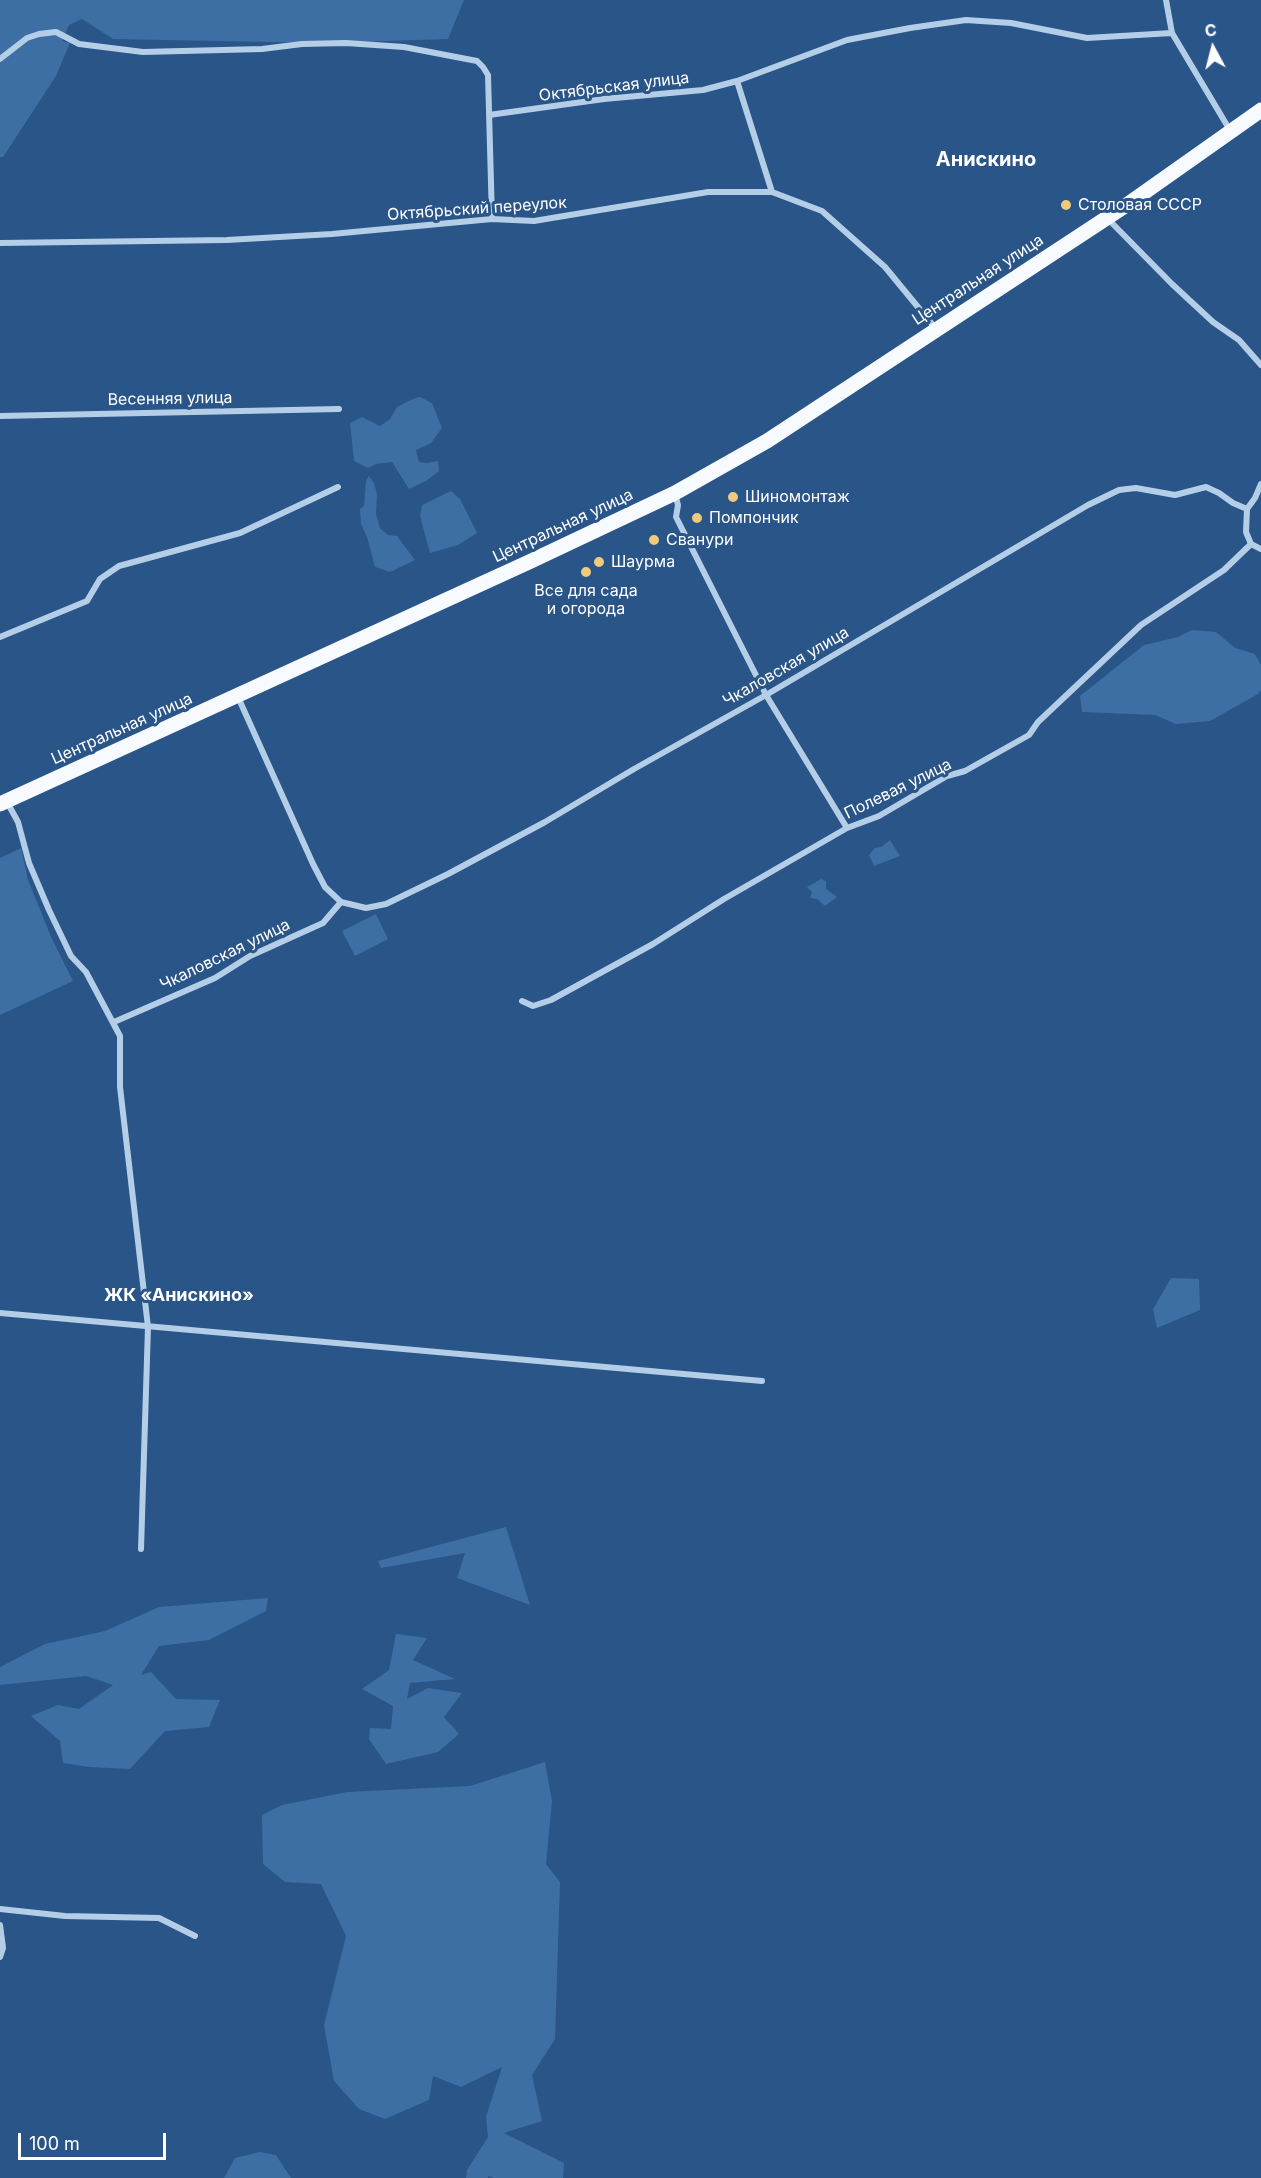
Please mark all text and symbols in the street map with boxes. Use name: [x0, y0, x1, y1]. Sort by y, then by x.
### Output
north arrow: [1183, 18, 1243, 78]
text: С: [1204, 19, 1218, 41]
street label: Октябрьская улица: [538, 68, 690, 106]
district label: Анискино: [936, 148, 1036, 172]
street label: Октябрьский переулок: [387, 193, 567, 225]
place label: Столовая СССР: [1078, 195, 1202, 215]
marker: Столовая СССР: [1059, 198, 1073, 212]
street label: Центральная улица: [909, 230, 1047, 330]
street label: Весенняя улица: [107, 388, 233, 410]
street label: Центральная улица: [490, 485, 636, 567]
place label: Шиномонтаж: [745, 487, 850, 507]
marker: Шиномонтаж: [726, 490, 740, 504]
place label: Помпончик: [709, 508, 799, 528]
marker: Помпончик: [690, 511, 704, 525]
place label: Сванури: [666, 530, 733, 550]
marker: Сванури: [647, 533, 661, 547]
place label: Шаурма: [611, 552, 675, 572]
marker: Шаурма: [592, 555, 606, 569]
marker: Все для сада и огорода: [579, 565, 593, 579]
place label: Все для сада и огорода: [534, 581, 638, 619]
street label: Чкаловская улица: [720, 623, 852, 711]
street label: Центральная улица: [48, 689, 196, 769]
street label: Полевая улица: [841, 755, 955, 823]
street label: Чкаловская улица: [157, 915, 293, 995]
district label: ЖК «Анискино»: [104, 1285, 254, 1307]
scale bar: [21, 2121, 170, 2159]
text: 100 m: [29, 2133, 80, 2154]

